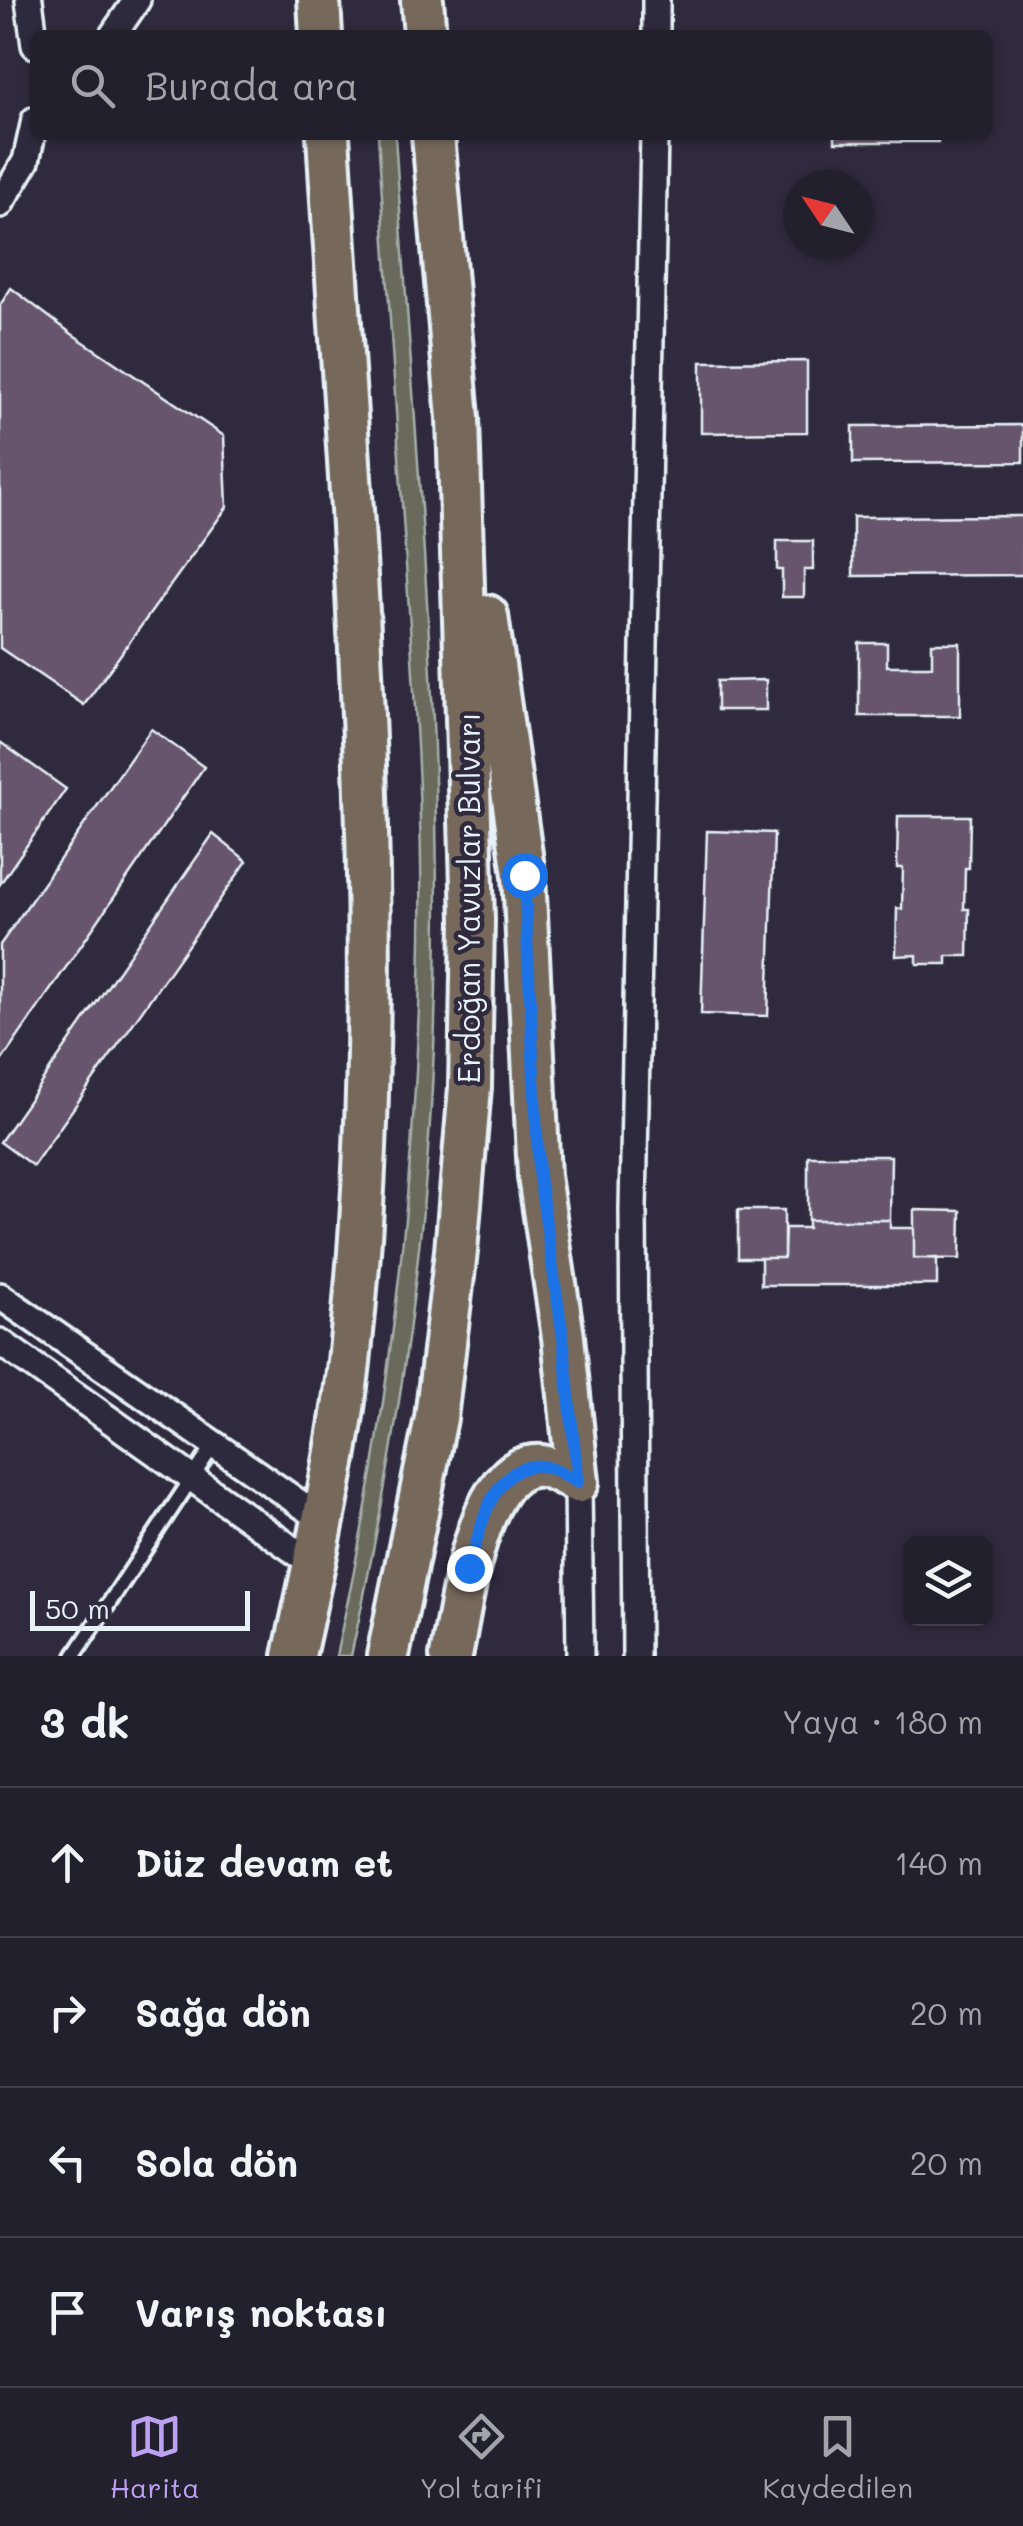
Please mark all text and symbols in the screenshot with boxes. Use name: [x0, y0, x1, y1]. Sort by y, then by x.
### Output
search box: [30, 30, 993, 140]
icon: search: [65, 58, 120, 113]
text: Burada ara: [145, 60, 359, 110]
north arrow: [783, 170, 873, 260]
street label: Erdoğan Yavuzlar Bulvarı: [448, 712, 488, 1084]
route start: [502, 853, 548, 899]
map controls: [903, 1536, 993, 1626]
button: layers: [903, 1536, 993, 1626]
route end: [447, 1546, 493, 1592]
scale bar: [30, 1586, 250, 1630]
text: 50 m: [45, 1590, 110, 1626]
text: 3 dk: [40, 1694, 130, 1749]
text: Yaya · 180 m: [782, 1700, 983, 1742]
icon: ahead: [40, 1835, 95, 1890]
text: Düz devam et: [135, 1837, 393, 1887]
text: 140 m: [894, 1841, 983, 1883]
icon: right: [40, 1985, 95, 2040]
text: Sağa dön: [135, 1987, 311, 2037]
text: 20 m: [910, 1991, 983, 2033]
icon: left: [40, 2135, 95, 2190]
text: Sola dön: [135, 2137, 298, 2187]
text: 20 m: [910, 2141, 983, 2183]
icon: arrive: [40, 2285, 95, 2340]
text: Varış noktası: [135, 2287, 387, 2337]
tab: Harita: [110, 2409, 200, 2505]
tab: Yol tarifi: [420, 2409, 543, 2505]
tab: Kaydedilen: [763, 2409, 913, 2505]

